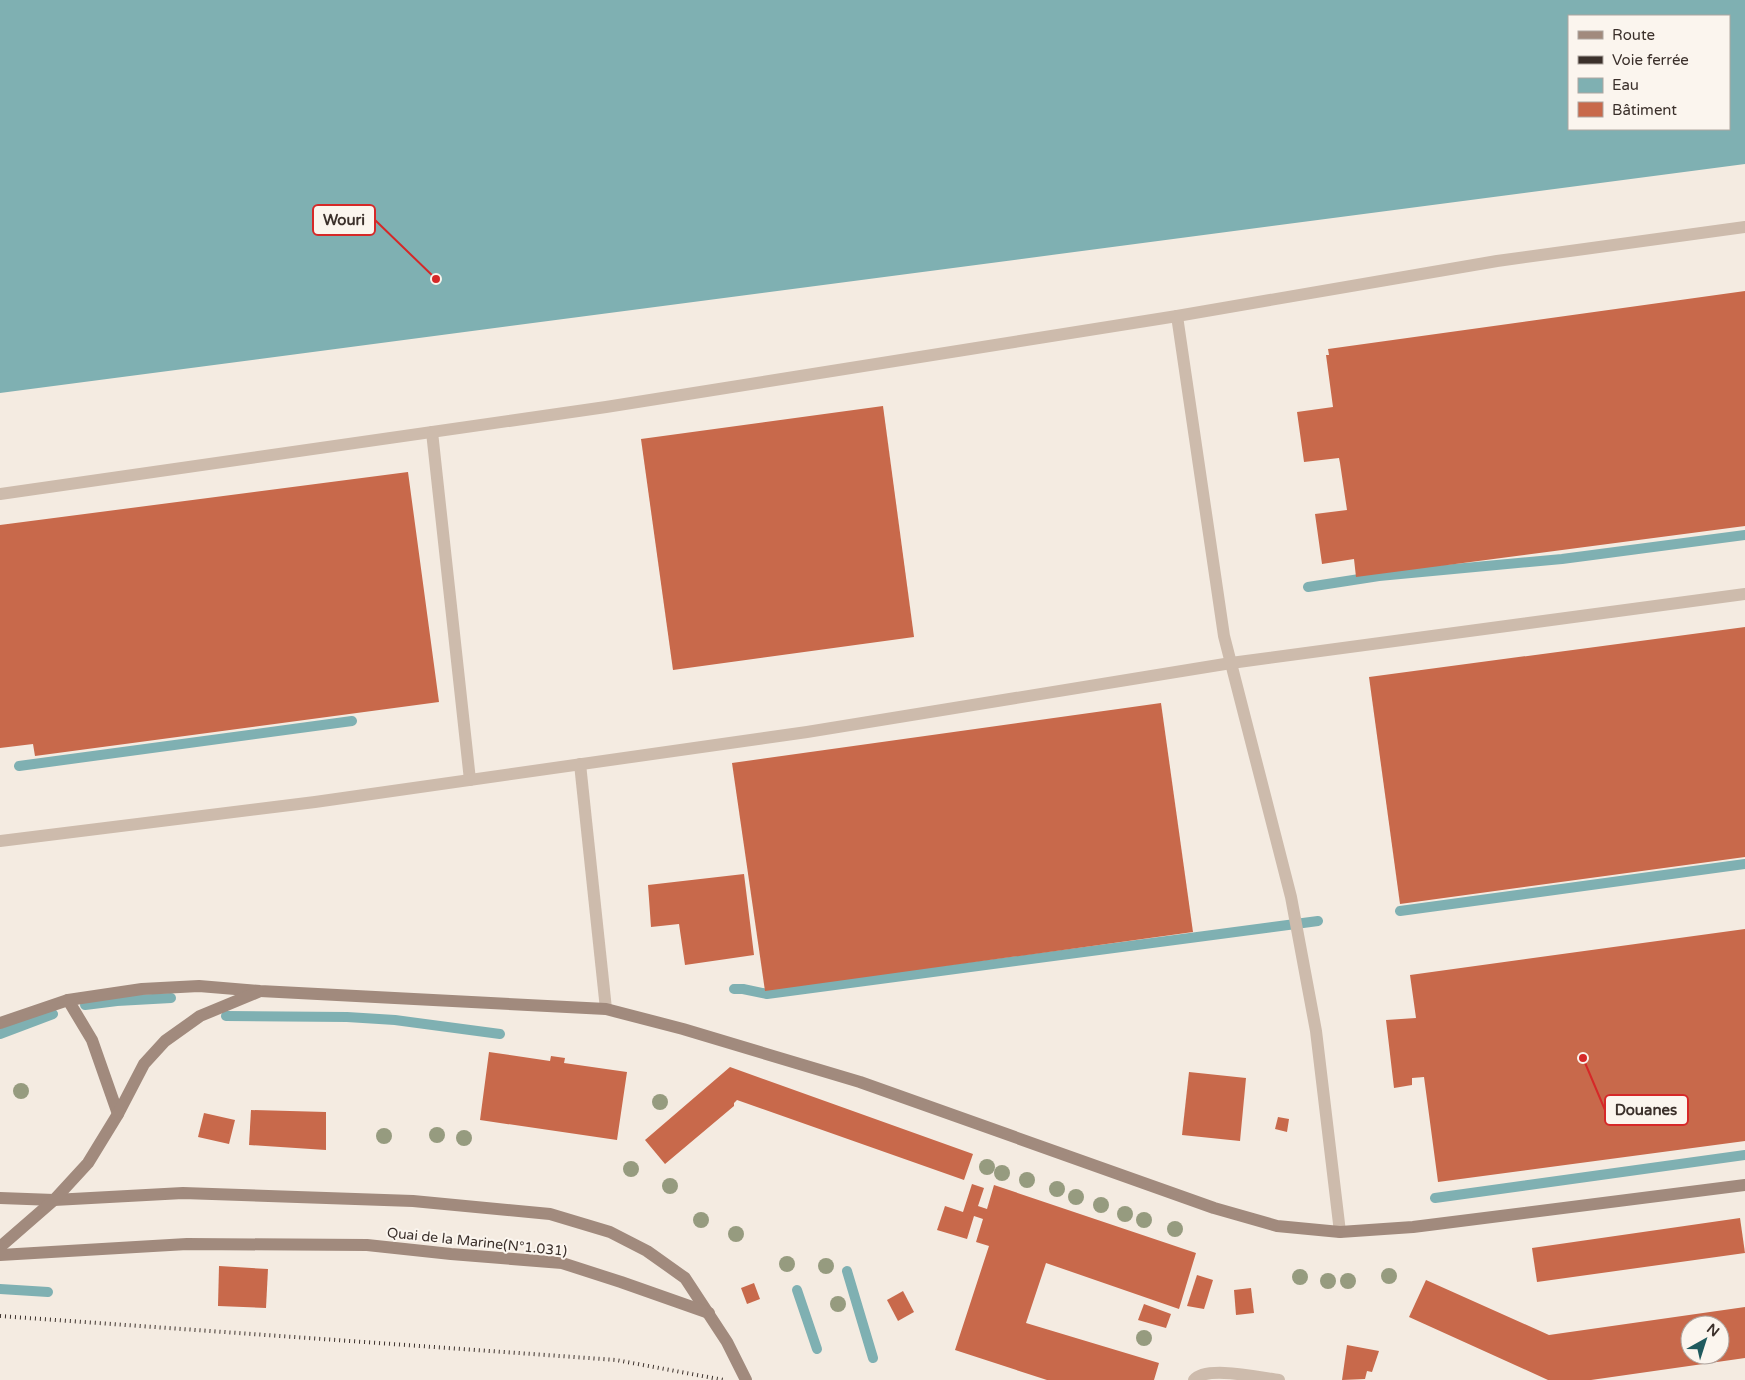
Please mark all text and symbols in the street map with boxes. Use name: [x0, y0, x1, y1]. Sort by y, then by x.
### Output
legend: [1568, 15, 1730, 130]
text: Route: [1612, 26, 1655, 44]
text: Voie ferrée: [1612, 51, 1689, 69]
text: Eau: [1612, 76, 1639, 94]
text: Bâtiment: [1612, 101, 1677, 119]
callout: Wouri: [313, 205, 375, 235]
text: Wouri: [323, 211, 365, 229]
callout: Douanes: [1605, 1095, 1688, 1125]
text: Douanes: [1615, 1101, 1677, 1119]
street label: Quai de la Marine(N°1.031): [386, 1224, 568, 1260]
north arrow: [1680, 1315, 1730, 1365]
text: N: [1703, 1320, 1723, 1340]

